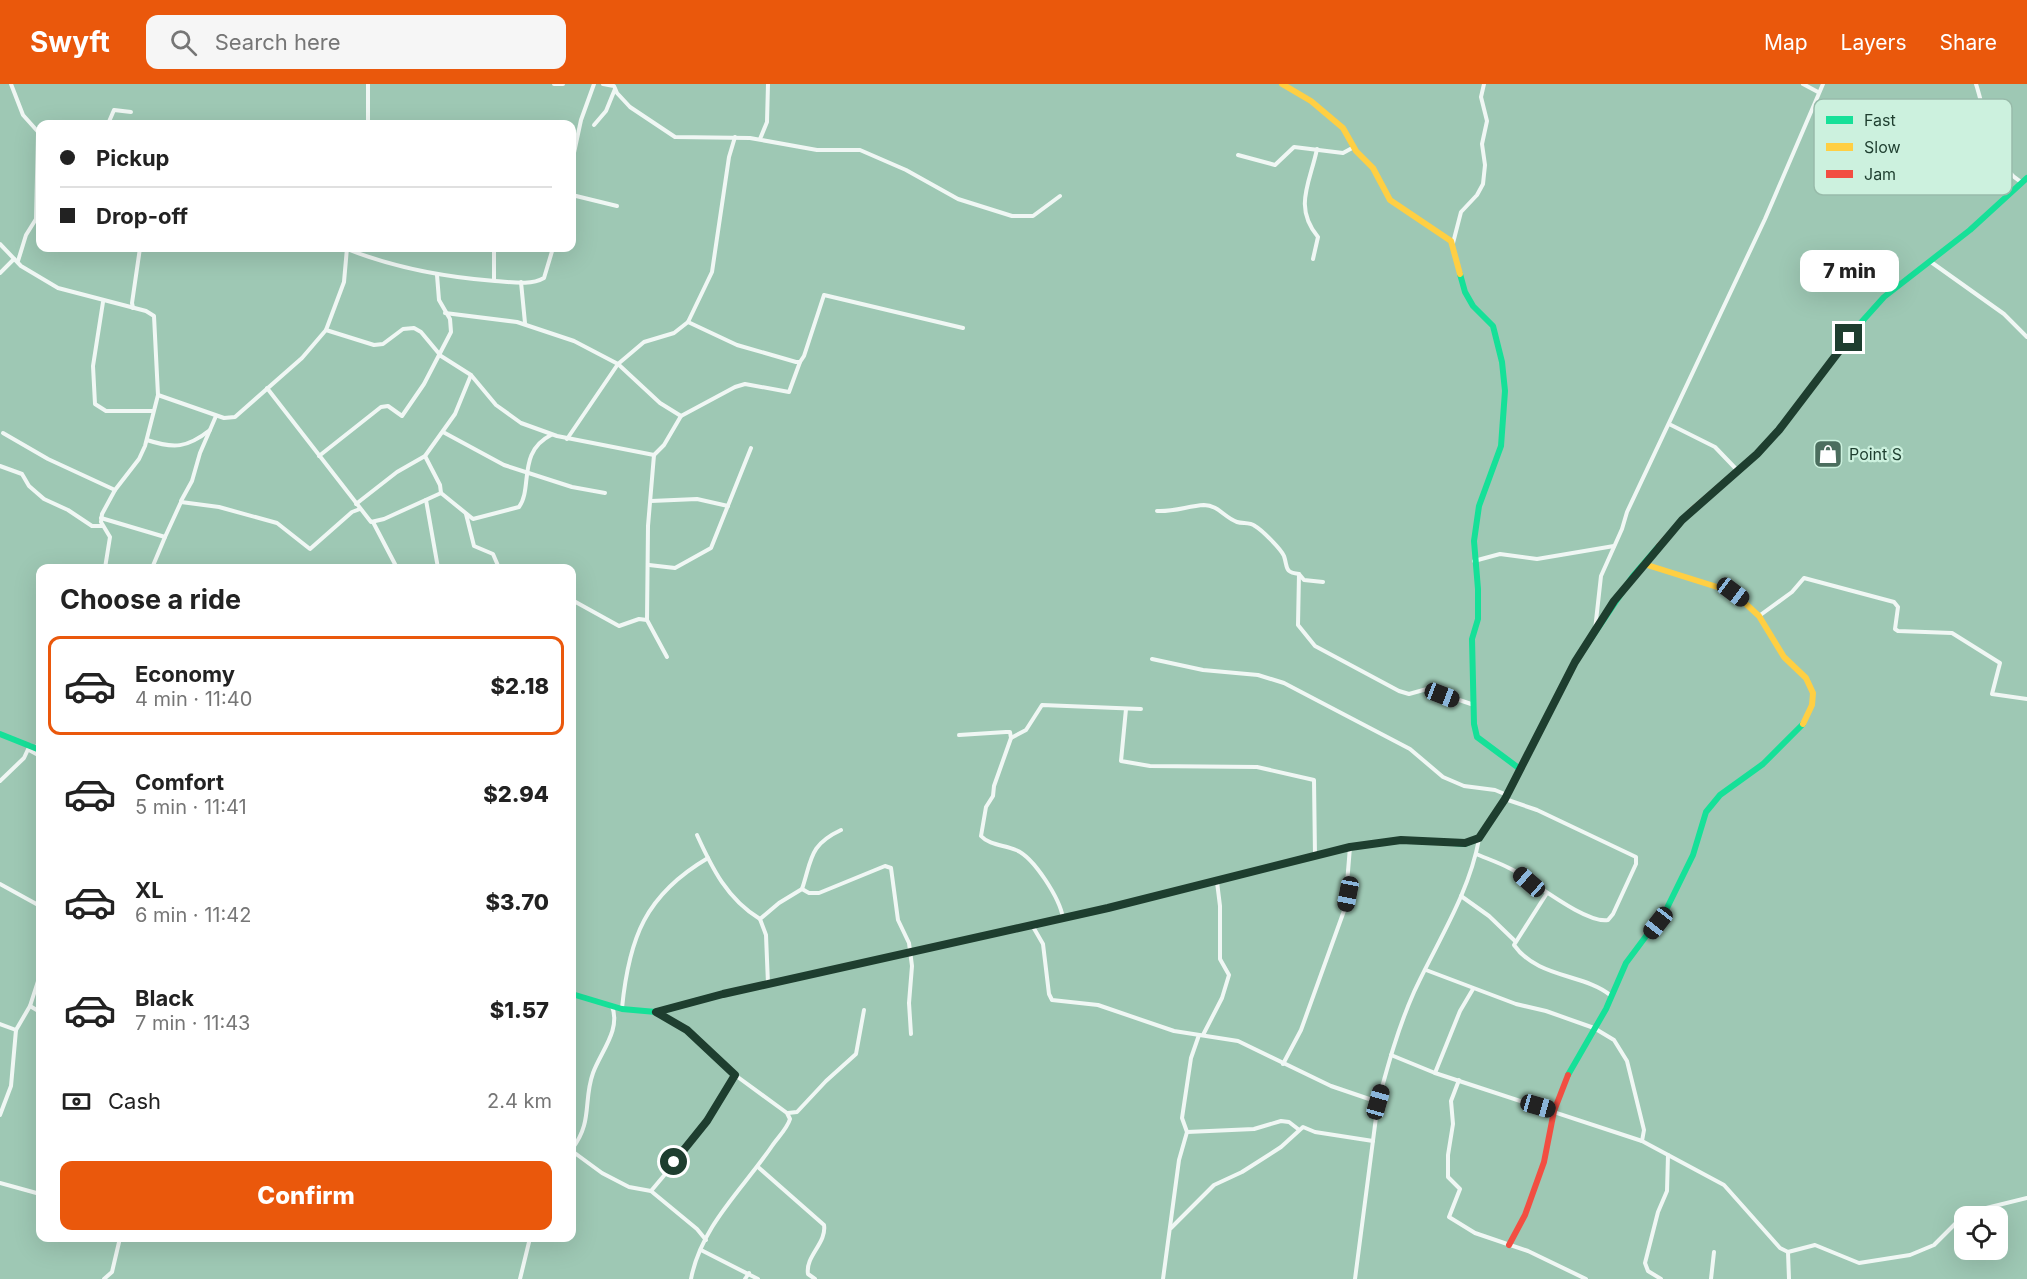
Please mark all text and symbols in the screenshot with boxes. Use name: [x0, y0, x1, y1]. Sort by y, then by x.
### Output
search box: [146, 15, 566, 69]
text: Swyft: [30, 25, 110, 59]
icon: search: [167, 26, 200, 59]
text: Search here: [215, 29, 340, 55]
text: Map: [1764, 30, 1808, 55]
text: Layers: [1841, 30, 1907, 55]
text: Share: [1940, 30, 1997, 55]
legend: [1814, 99, 2012, 195]
text: Fast: [1864, 110, 1896, 130]
text: Slow: [1864, 137, 1901, 157]
text: Pickup: [96, 145, 170, 171]
text: Jam: [1864, 164, 1896, 184]
text: Drop-off: [96, 203, 188, 229]
callout: 7 min: [1800, 251, 1898, 293]
text: 7 min: [1823, 259, 1876, 283]
route end: [1835, 324, 1862, 351]
shop icon: Point S: [1812, 438, 1844, 470]
place label: Point S: [1849, 444, 1902, 464]
car: [1713, 574, 1753, 610]
text: Choose a ride: [60, 583, 241, 616]
icon: car: [63, 659, 117, 713]
text: Economy: [135, 661, 235, 687]
text: $2.18: [490, 673, 549, 699]
car: [1422, 680, 1462, 710]
text: 4 min · 11:40: [135, 687, 252, 711]
icon: car: [63, 767, 117, 821]
text: Comfort: [135, 769, 224, 795]
text: $2.94: [483, 781, 549, 807]
text: 5 min · 11:41: [135, 795, 247, 819]
car: [1510, 863, 1548, 901]
icon: car: [63, 875, 117, 929]
car: [1336, 875, 1360, 913]
text: XL: [135, 877, 164, 903]
text: $3.70: [486, 889, 549, 915]
text: 6 min · 11:42: [135, 903, 251, 927]
car: [1640, 903, 1676, 943]
icon: car: [63, 983, 117, 1037]
text: Black: [135, 985, 194, 1011]
text: $1.57: [490, 997, 549, 1023]
text: 7 min · 11:43: [135, 1011, 250, 1035]
car: [1364, 1082, 1392, 1122]
icon: cash: [60, 1085, 93, 1118]
text: Cash: [108, 1088, 161, 1114]
text: 2.4 km: [487, 1089, 552, 1113]
car: [1518, 1092, 1558, 1120]
route start: [660, 1148, 687, 1175]
button: Confirm: [60, 1161, 552, 1230]
map controls: [1954, 1206, 2008, 1260]
button: locate: [1954, 1206, 2008, 1260]

